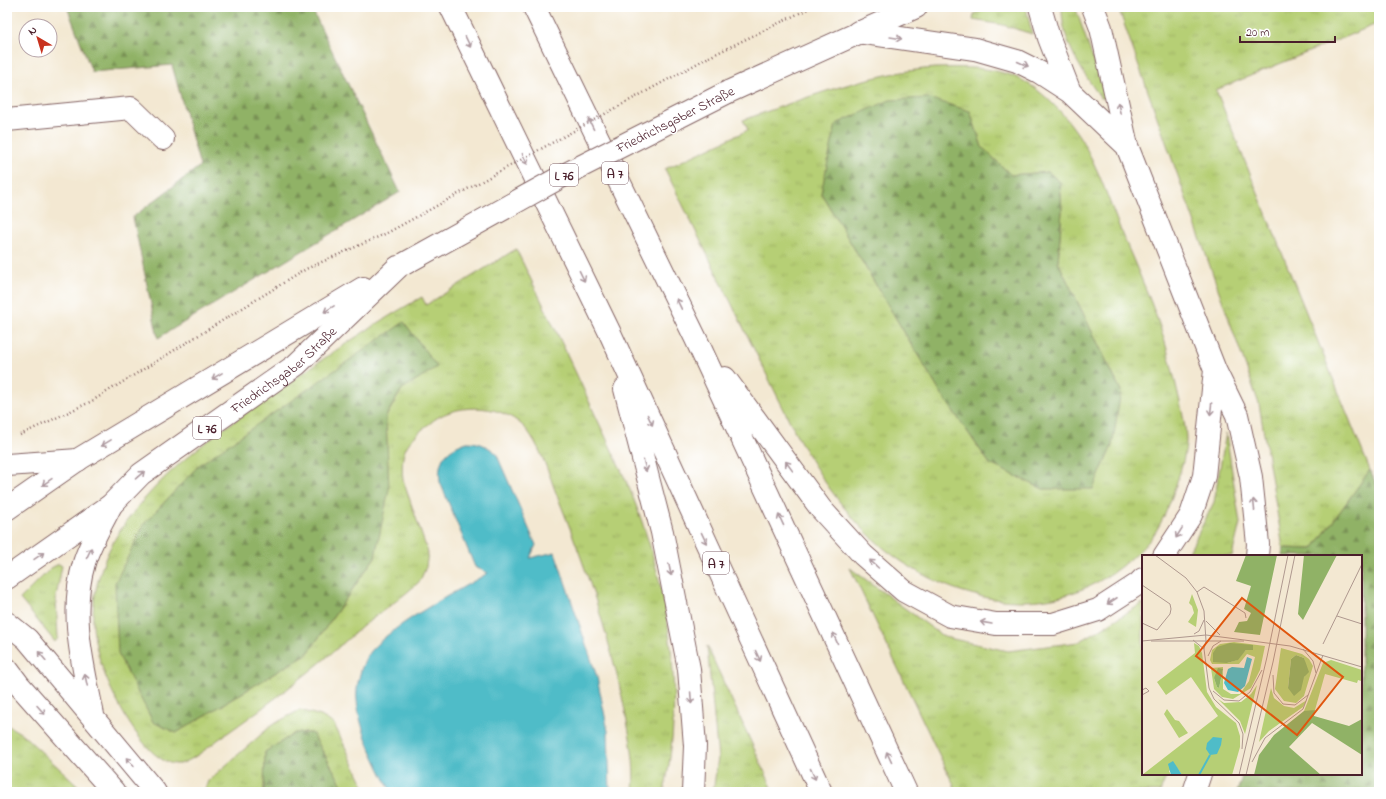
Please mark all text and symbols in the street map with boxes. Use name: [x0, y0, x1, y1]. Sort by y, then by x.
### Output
north arrow: [18, 18, 58, 58]
scale bar: [1240, 18, 1335, 44]
text: N: [25, 22, 40, 40]
text: 20 m: [1246, 24, 1269, 42]
one-way arrow: [889, 34, 902, 42]
one-way arrow: [465, 36, 472, 48]
one-way arrow: [1017, 61, 1029, 68]
street label: Friedrichsgaber Straße: [612, 81, 740, 161]
one-way arrow: [1114, 102, 1122, 115]
one-way arrow: [587, 118, 594, 130]
one-way arrow: [522, 153, 529, 165]
road number: A 7: [602, 162, 628, 184]
road number: L 76: [550, 164, 578, 186]
one-way arrow: [579, 269, 586, 281]
one-way arrow: [675, 298, 682, 310]
one-way arrow: [323, 305, 335, 313]
street label: Friedrichsgaber Straße: [226, 322, 343, 420]
one-way arrow: [211, 372, 223, 380]
one-way arrow: [1207, 402, 1215, 415]
one-way arrow: [647, 413, 654, 425]
road number: L 76: [193, 417, 221, 439]
one-way arrow: [101, 439, 112, 447]
one-way arrow: [642, 459, 649, 472]
one-way arrow: [785, 460, 793, 471]
one-way arrow: [135, 471, 146, 480]
one-way arrow: [42, 478, 53, 486]
one-way arrow: [1250, 499, 1258, 512]
one-way arrow: [776, 515, 784, 527]
one-way arrow: [1175, 527, 1183, 539]
one-way arrow: [701, 532, 708, 544]
one-way arrow: [86, 547, 93, 559]
one-way arrow: [33, 552, 44, 560]
road number: A 7: [703, 552, 729, 574]
inset map: [1142, 555, 1362, 775]
one-way arrow: [869, 560, 879, 569]
one-way arrow: [666, 563, 674, 576]
one-way arrow: [1106, 597, 1117, 605]
one-way arrow: [980, 618, 993, 626]
one-way arrow: [831, 633, 838, 645]
one-way arrow: [755, 650, 763, 662]
one-way arrow: [37, 651, 46, 662]
one-way arrow: [81, 674, 89, 687]
one-way arrow: [688, 691, 695, 704]
one-way arrow: [36, 705, 46, 715]
one-way arrow: [885, 751, 892, 763]
one-way arrow: [126, 757, 135, 767]
one-way arrow: [810, 768, 817, 780]

